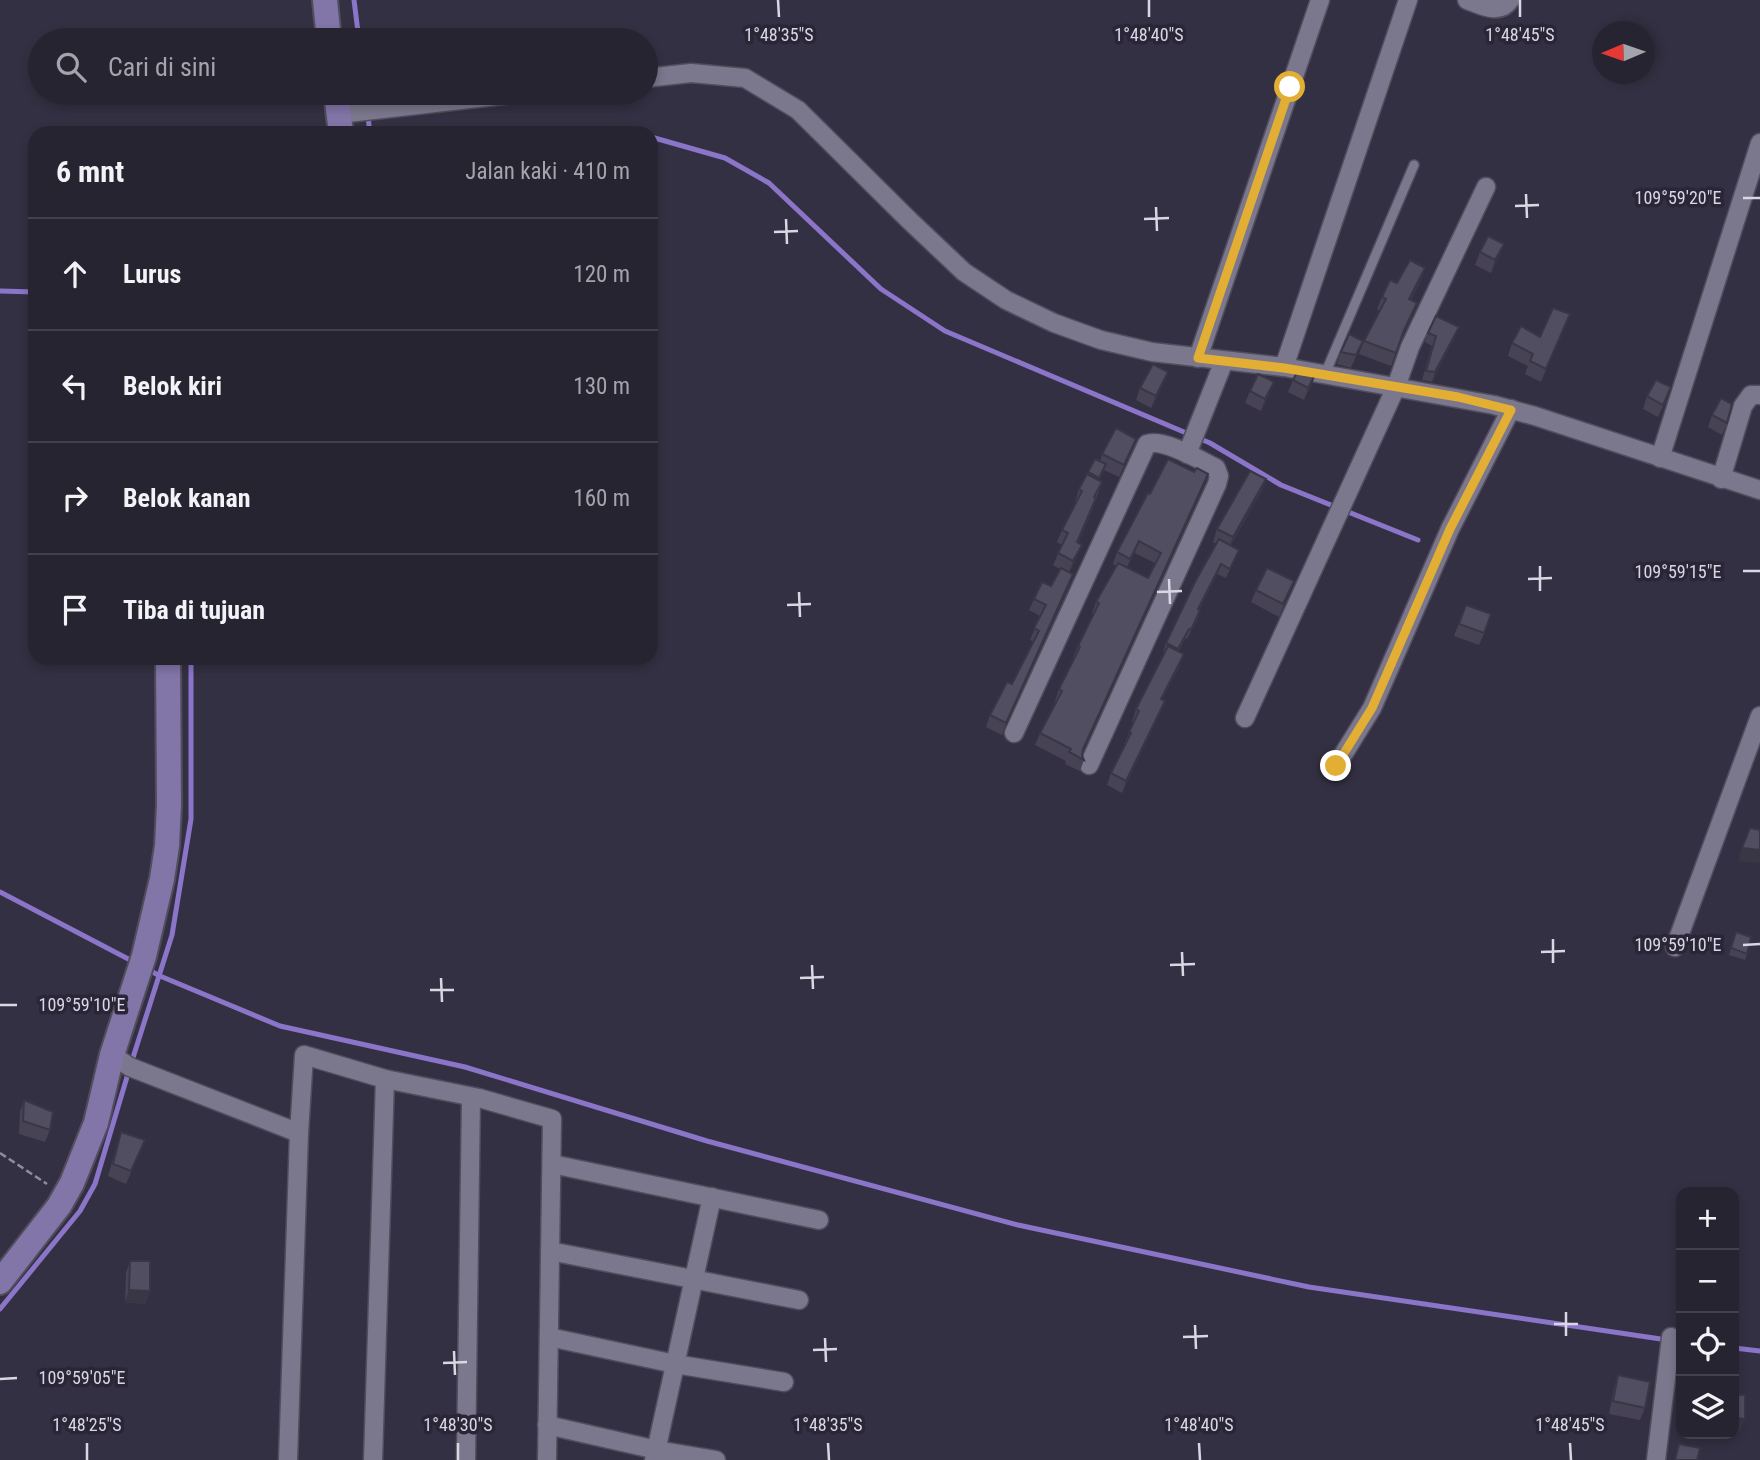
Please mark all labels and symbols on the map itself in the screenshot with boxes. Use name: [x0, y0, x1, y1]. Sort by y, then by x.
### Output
north arrow: [1592, 21, 1655, 84]
text: 1°48'35"S: [744, 24, 814, 45]
text: 1°48'40"S: [1114, 24, 1184, 45]
text: 1°48'45"S: [1485, 24, 1555, 45]
route start: [1274, 71, 1305, 102]
text: 109°59'20"E: [1635, 187, 1721, 208]
text: 109°59'15"E: [1635, 561, 1721, 582]
route end: [1320, 750, 1351, 781]
text: 109°59'10"E: [1635, 934, 1721, 955]
text: 109°59'10"E: [39, 994, 125, 1015]
text: 109°59'05"E: [39, 1367, 125, 1388]
text: 1°48'25"S: [52, 1414, 122, 1435]
text: 1°48'30"S: [423, 1414, 493, 1435]
text: 1°48'35"S: [793, 1414, 863, 1435]
text: 1°48'40"S: [1164, 1414, 1234, 1435]
text: 1°48'45"S: [1535, 1414, 1605, 1435]

